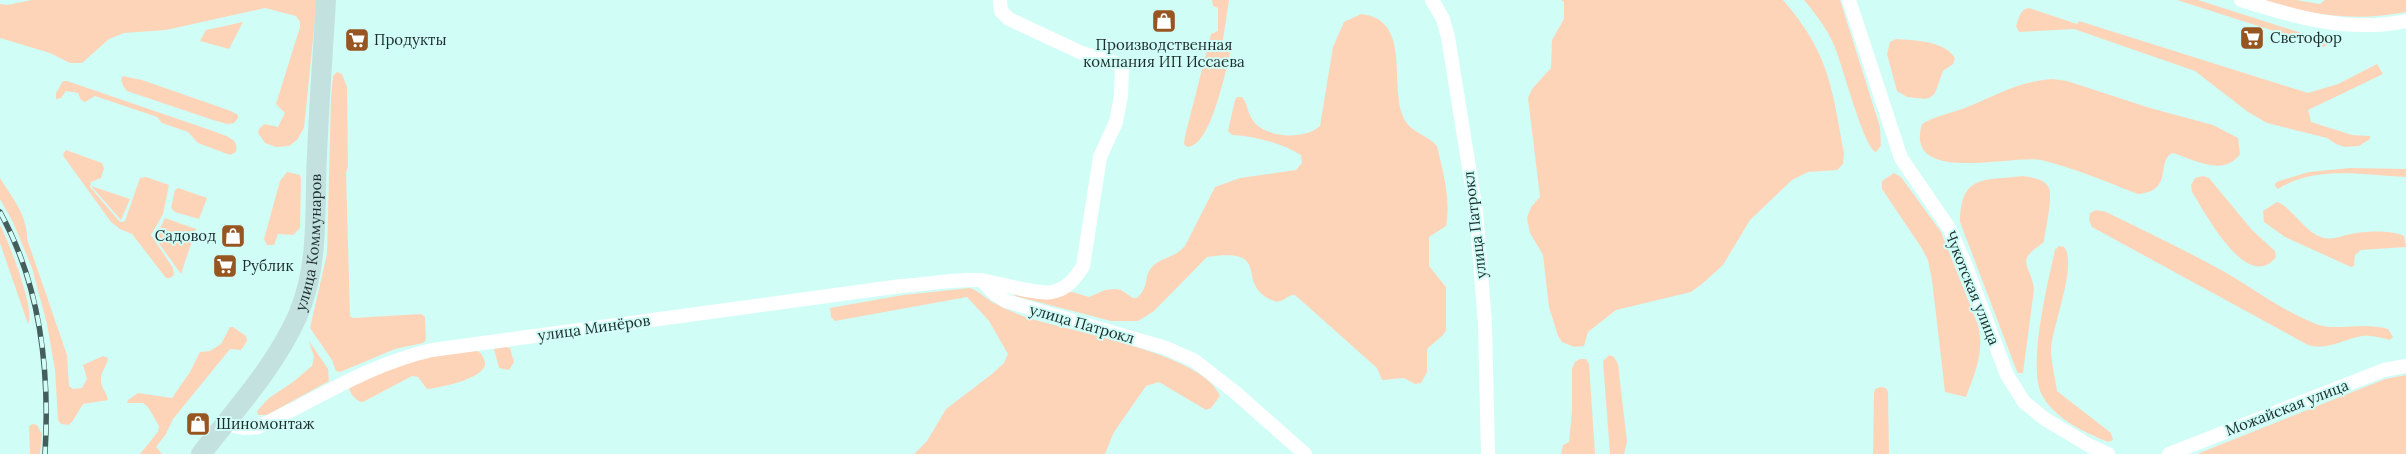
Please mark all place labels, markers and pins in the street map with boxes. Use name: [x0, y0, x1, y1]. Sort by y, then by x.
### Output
shop icon: Производственная компания ИП Иссаева: [1151, 8, 1177, 34]
supermarket icon: Светофор: [2239, 25, 2265, 51]
supermarket icon: Продукты: [344, 27, 370, 53]
place label: Светофор: [2270, 28, 2342, 47]
place label: Продукты: [374, 30, 447, 49]
place label: Производственная компания ИП Иссаева: [1083, 35, 1245, 71]
shop icon: Садовод: [220, 223, 246, 249]
place label: Садовод: [155, 226, 216, 245]
supermarket icon: Рублик: [212, 253, 238, 279]
place label: Рублик: [242, 256, 294, 275]
shop icon: Шиномонтаж: [185, 411, 211, 437]
place label: Шиномонтаж: [216, 414, 315, 433]

